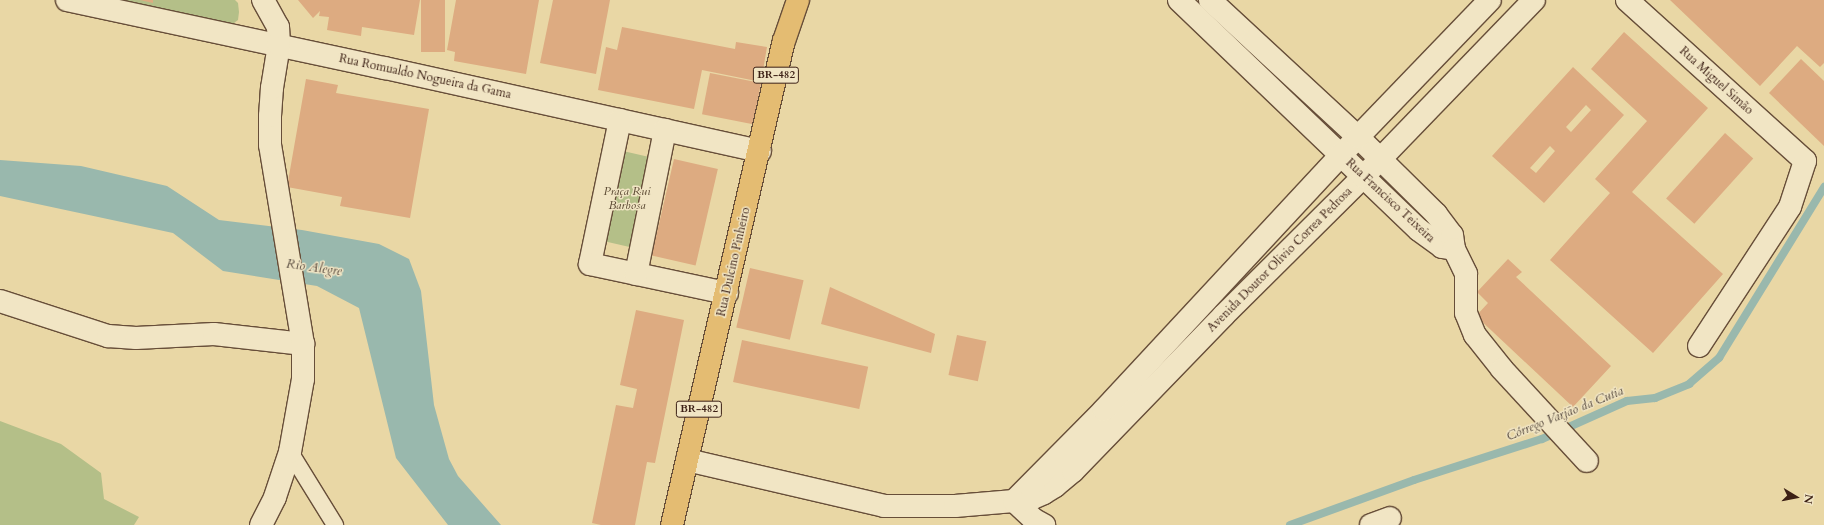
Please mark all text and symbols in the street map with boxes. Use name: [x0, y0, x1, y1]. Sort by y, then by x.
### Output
street label: Rua Miguel Simão: [1676, 44, 1756, 118]
street label: Rua Romualdo Nogueira da Gama: [338, 52, 512, 102]
road number: BR-482: [752, 66, 800, 84]
street label: Rua Francisco Teixeira: [1342, 156, 1438, 246]
park label: Praça Rui Barbosa: [604, 185, 650, 213]
street label: Avenida Doutor Olivio Correa Pedrosa: [1205, 185, 1355, 335]
street label: Rua Dulcino Pinheiro: [714, 206, 754, 318]
water label: Rio Alegre: [285, 256, 343, 280]
water label: Córrego Varjão da Cutia: [1504, 383, 1626, 445]
road number: BR-482: [675, 400, 723, 418]
north arrow: [1776, 477, 1816, 517]
text: N: [1800, 493, 1817, 505]

